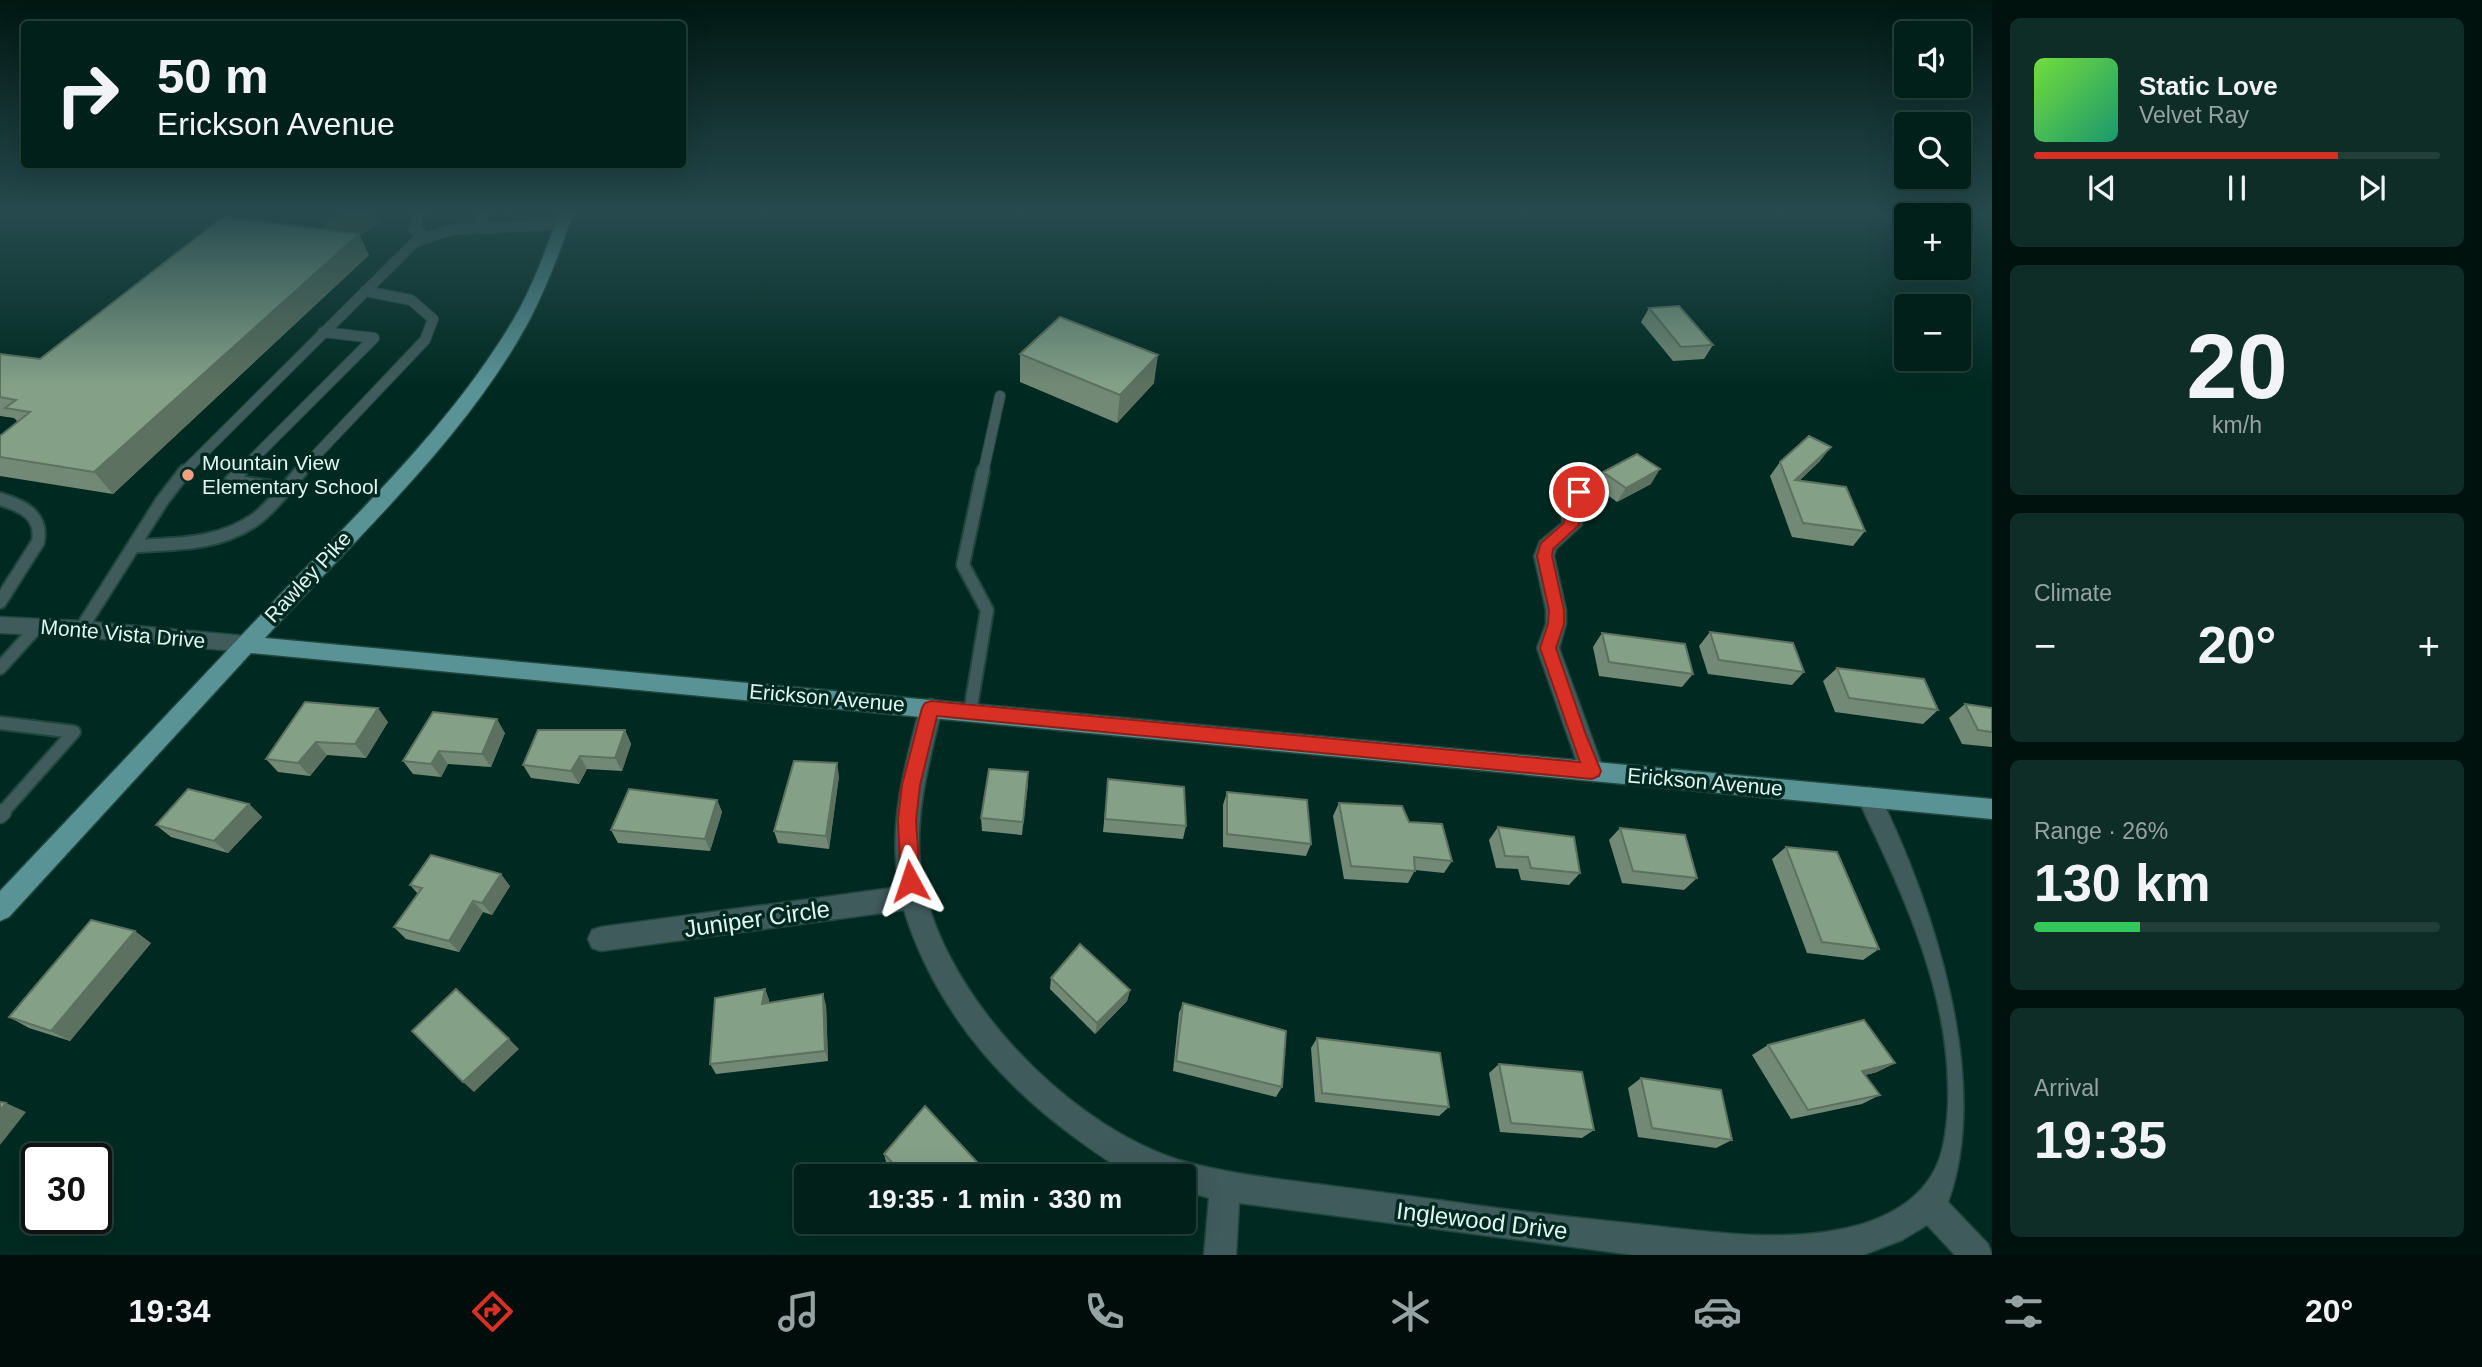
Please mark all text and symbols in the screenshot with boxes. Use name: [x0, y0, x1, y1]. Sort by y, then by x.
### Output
map controls: [1894, 21, 1971, 371]
button: sound: [1894, 21, 1971, 98]
icon: right: [42, 49, 133, 140]
text: 50 m: [157, 49, 269, 103]
text: Static Love: [2139, 71, 2278, 101]
text: Velvet Ray: [2139, 102, 2249, 128]
text: Erickson Avenue: [157, 106, 395, 142]
button: search: [1894, 112, 1971, 189]
icon: previous: [2083, 169, 2121, 207]
icon: pause: [2218, 169, 2256, 207]
icon: next: [2353, 169, 2391, 207]
button: +: [1894, 203, 1971, 280]
button: −: [1894, 294, 1971, 371]
text: 20: [2186, 316, 2288, 417]
text: km/h: [2212, 412, 2262, 438]
place label: Mountain View Elementary School: [202, 451, 378, 498]
pin: [1549, 462, 1609, 522]
marker: Mountain View Elementary School: [180, 467, 196, 483]
icon: arrive: [1560, 473, 1598, 511]
street label: Rawley Pike: [260, 527, 355, 627]
text: Climate: [2034, 580, 2112, 606]
street label: Monte Vista Drive: [40, 615, 206, 652]
text: 20°: [2198, 616, 2276, 674]
text: −: [2034, 625, 2056, 667]
text: +: [2418, 625, 2440, 667]
street label: Erickson Avenue: [748, 679, 906, 716]
street label: Erickson Avenue: [1626, 763, 1784, 800]
text: Range · 26%: [2034, 818, 2168, 844]
position arrow: [873, 844, 947, 918]
text: 130 km: [2034, 854, 2210, 912]
street label: Juniper Circle: [682, 895, 831, 942]
text: Arrival: [2034, 1075, 2099, 1101]
text: 19:35: [2034, 1111, 2167, 1169]
speed limit sign: 30: [21, 1143, 112, 1234]
text: 19:35 · 1 min · 330 m: [868, 1184, 1122, 1214]
street label: Inglewood Drive: [1395, 1197, 1569, 1244]
icon: directions: [468, 1287, 517, 1336]
icon: music: [774, 1287, 823, 1336]
icon: phone: [1080, 1287, 1129, 1336]
icon: climate: [1386, 1287, 1435, 1336]
icon: car: [1693, 1287, 1742, 1336]
icon: filters: [1999, 1287, 2048, 1336]
text: 19:34: [129, 1293, 210, 1329]
text: 20°: [2305, 1293, 2353, 1329]

